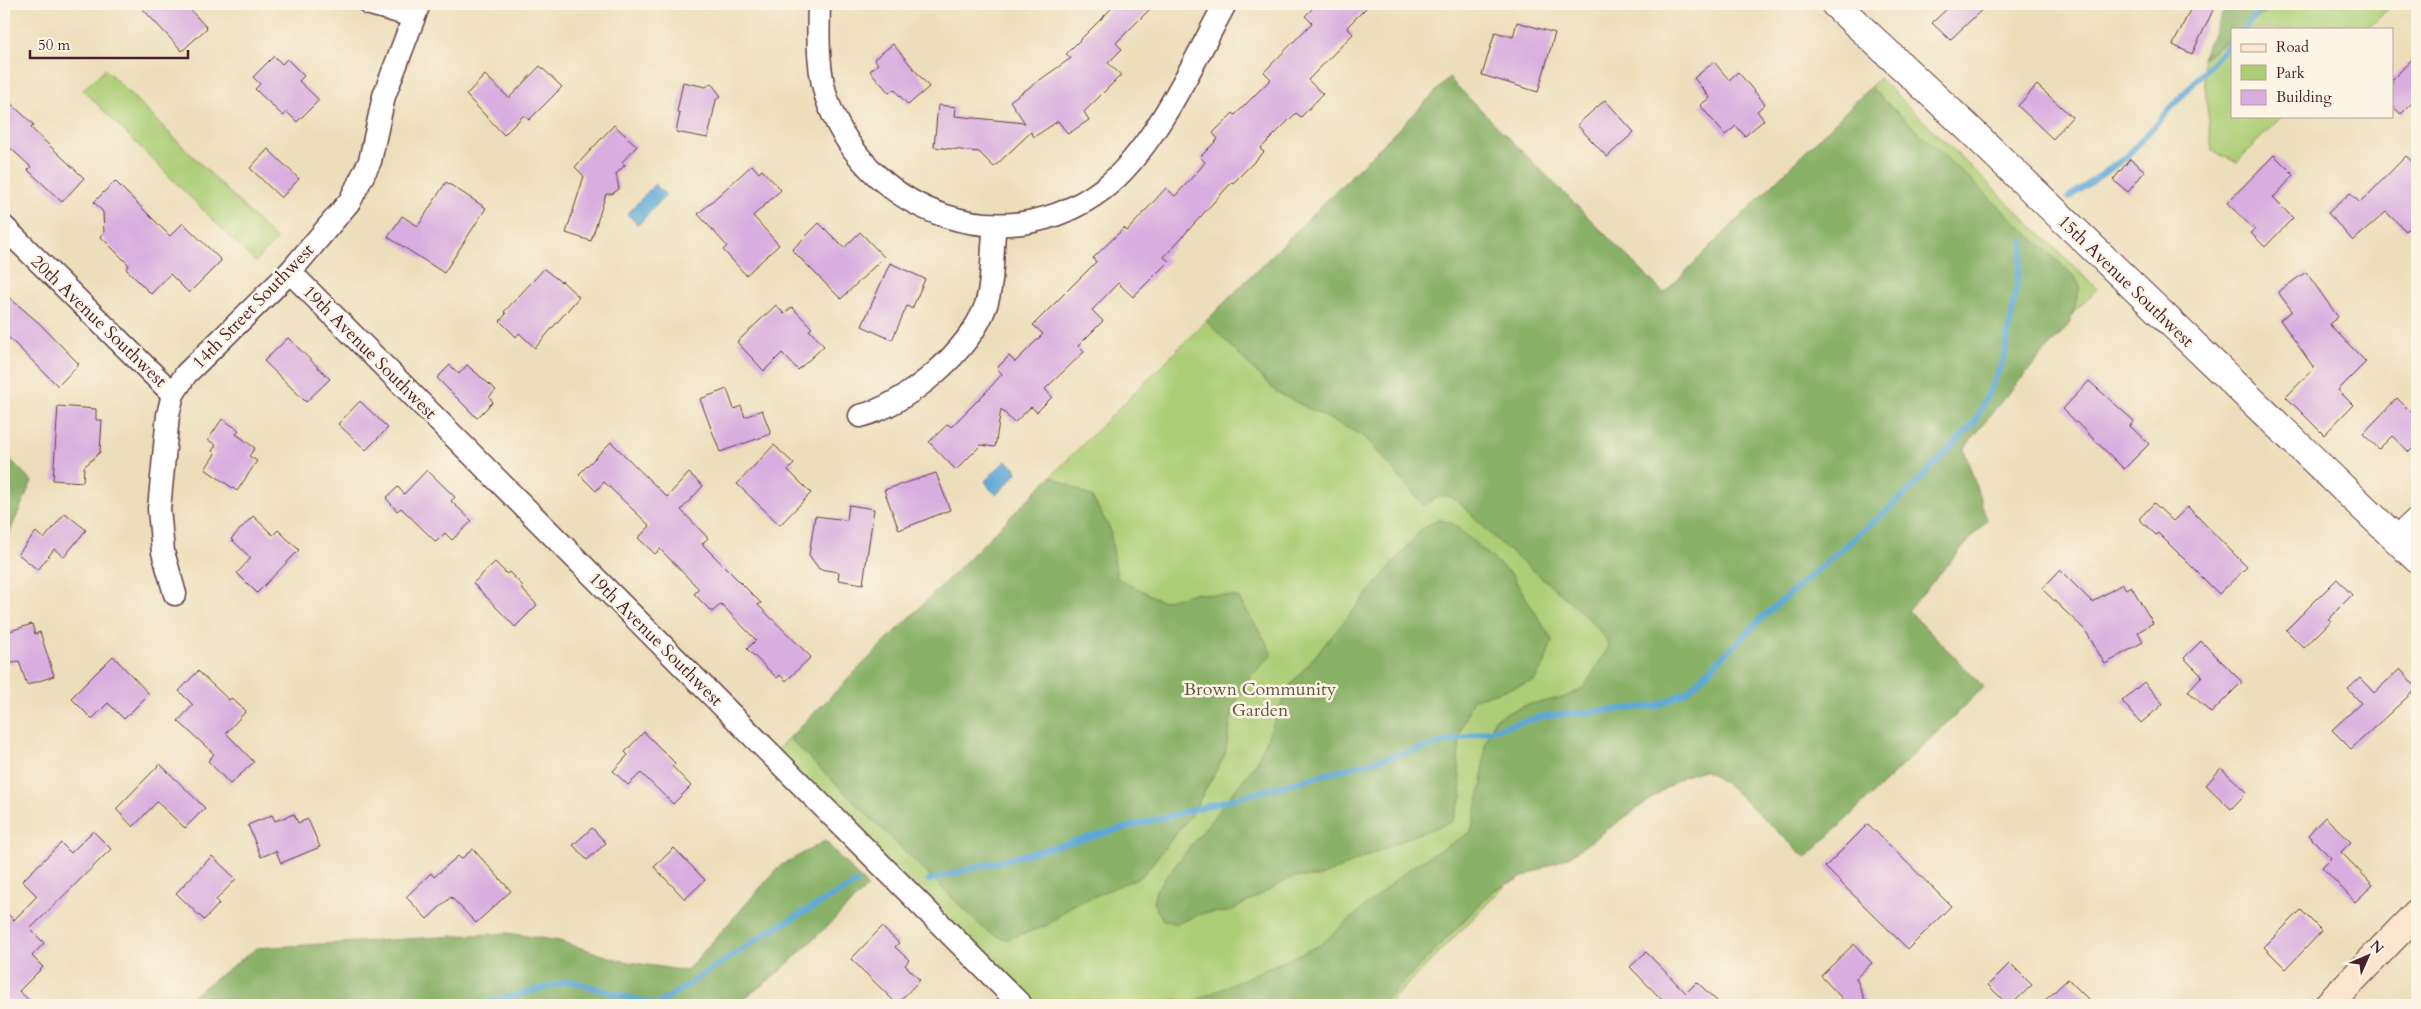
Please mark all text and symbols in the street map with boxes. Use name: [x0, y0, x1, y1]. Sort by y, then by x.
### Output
scale bar: [30, 28, 188, 60]
legend: [2231, 28, 2394, 118]
text: 50 m: [38, 35, 70, 55]
text: Road: [2276, 37, 2309, 57]
text: Park: [2276, 63, 2305, 83]
text: Building: [2276, 87, 2332, 107]
street label: 15th Avenue Southwest: [2052, 210, 2199, 353]
street label: 14th Street Southwest: [187, 238, 320, 375]
street label: 20th Avenue Southwest: [25, 250, 172, 393]
street label: 19th Avenue Southwest: [297, 280, 443, 425]
street label: 19th Avenue Southwest: [583, 567, 729, 712]
park label: Brown Community Garden: [1184, 677, 1337, 723]
north arrow: [2344, 932, 2394, 982]
text: N: [2366, 936, 2388, 958]

